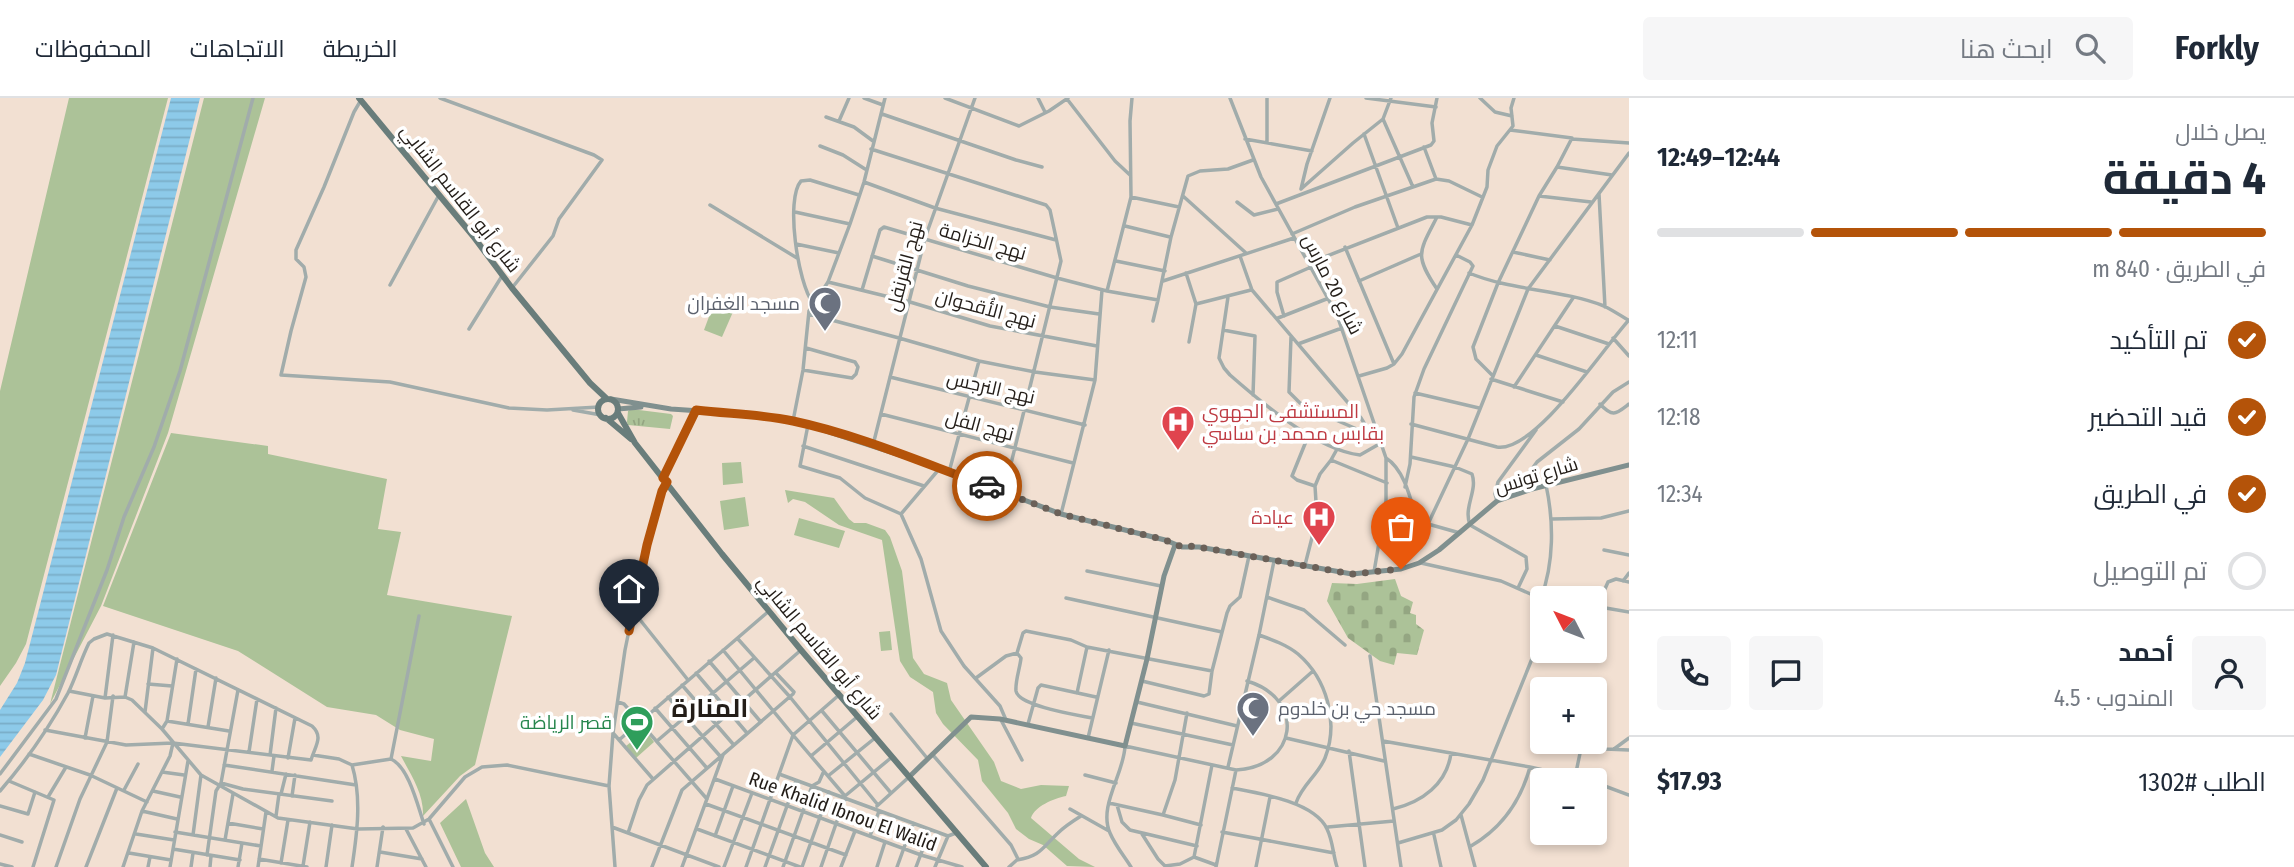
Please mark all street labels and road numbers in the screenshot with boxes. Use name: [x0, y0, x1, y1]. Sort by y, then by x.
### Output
street label: شارع أبو القاسم الشابي: [393, 120, 526, 279]
street label: نهج القرنفل: [881, 218, 930, 314]
street label: نهج الخزامة: [936, 218, 1029, 267]
street label: شارع 20 مارس: [1296, 230, 1368, 339]
street label: نهج الأُقحوان: [933, 283, 1039, 335]
street label: نهج النرجس: [944, 366, 1037, 411]
street label: نهج الفل: [943, 405, 1017, 448]
street label: شارع تونس: [1492, 452, 1581, 501]
street label: شارع أبو القاسم الشابي: [750, 570, 887, 726]
street label: Rue Khalid Ibnou El Walid: [746, 767, 940, 856]

